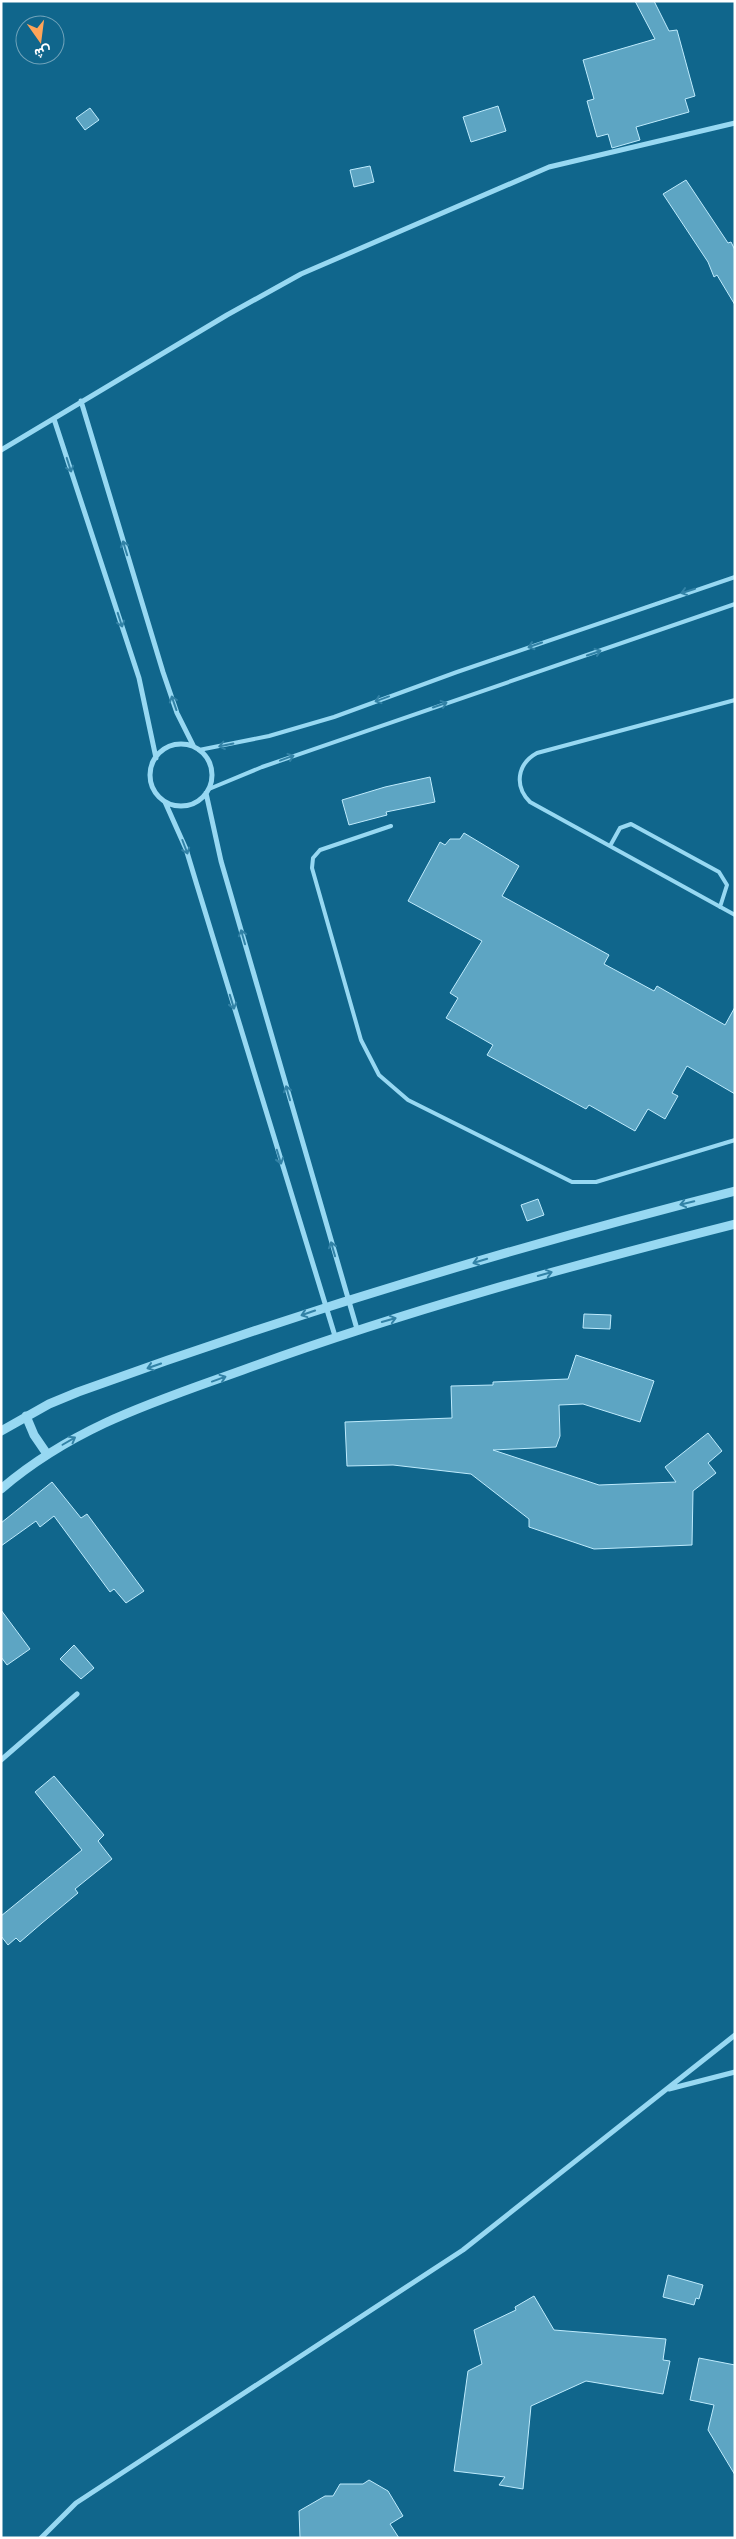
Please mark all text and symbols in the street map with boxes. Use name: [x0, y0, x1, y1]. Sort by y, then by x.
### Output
north arrow: [15, 15, 65, 65]
text: ش: [32, 41, 53, 61]
one-way arrow: [65, 457, 75, 473]
one-way arrow: [120, 540, 130, 556]
one-way arrow: [681, 587, 696, 596]
one-way arrow: [116, 611, 125, 627]
one-way arrow: [528, 641, 543, 650]
one-way arrow: [586, 648, 601, 657]
one-way arrow: [375, 695, 390, 704]
one-way arrow: [169, 696, 178, 711]
one-way arrow: [432, 700, 448, 710]
one-way arrow: [219, 741, 235, 751]
one-way arrow: [278, 753, 294, 763]
one-way arrow: [181, 838, 190, 854]
one-way arrow: [238, 929, 247, 945]
one-way arrow: [227, 994, 237, 1010]
one-way arrow: [282, 1085, 292, 1101]
one-way arrow: [275, 1149, 285, 1165]
one-way arrow: [680, 1199, 696, 1208]
one-way arrow: [327, 1241, 337, 1257]
one-way arrow: [473, 1256, 489, 1266]
one-way arrow: [537, 1269, 553, 1279]
one-way arrow: [301, 1309, 317, 1319]
one-way arrow: [381, 1314, 397, 1324]
one-way arrow: [147, 1361, 163, 1371]
one-way arrow: [211, 1374, 226, 1383]
one-way arrow: [62, 1435, 76, 1445]

